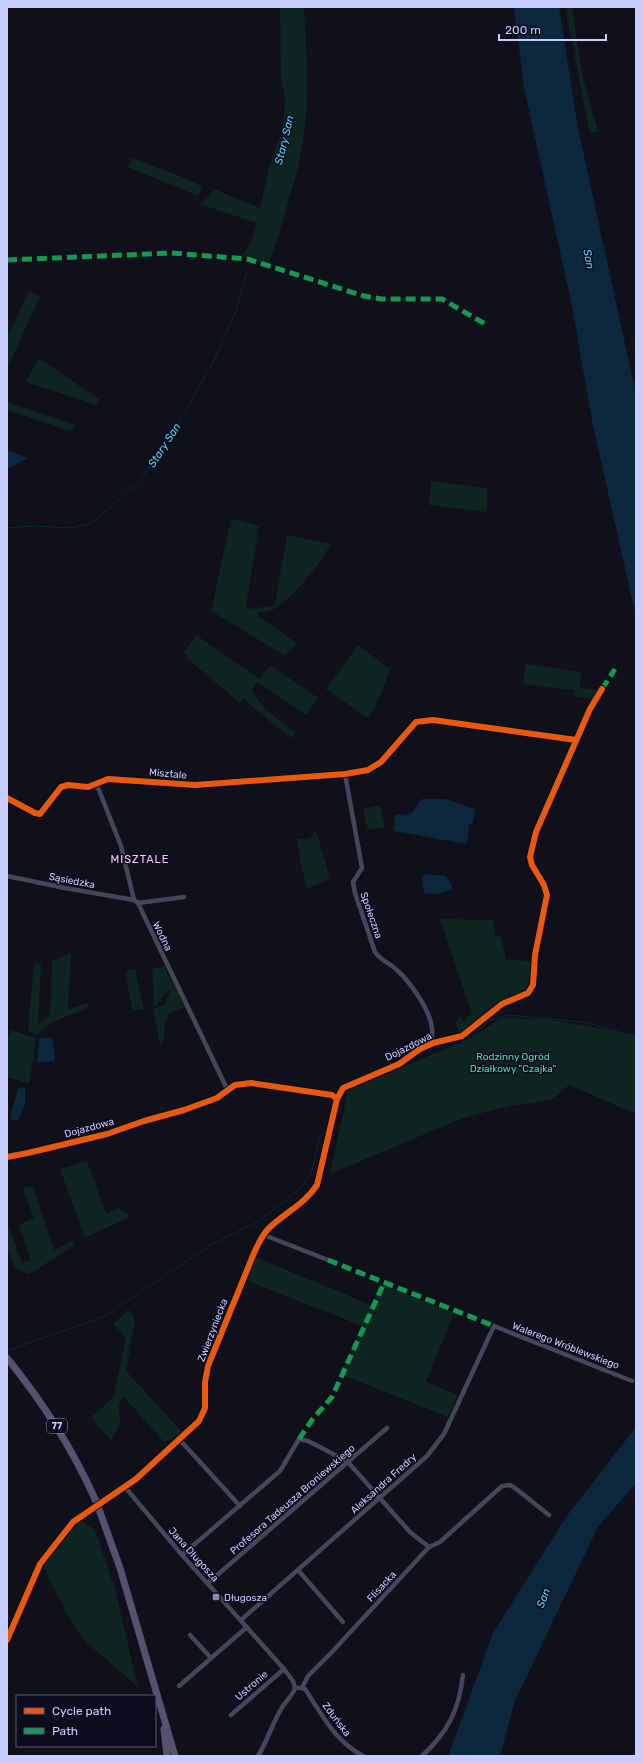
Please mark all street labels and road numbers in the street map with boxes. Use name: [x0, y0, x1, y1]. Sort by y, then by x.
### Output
street label: Misztale: [148, 766, 188, 782]
street label: Sąsiedzka: [48, 871, 96, 891]
street label: Społeczna: [357, 890, 385, 940]
street label: Wodna: [150, 920, 174, 953]
street label: Dojazdowa: [383, 1030, 434, 1064]
street label: Dojazdowa: [63, 1116, 115, 1140]
street label: Zwierzyniecka: [195, 1297, 230, 1364]
street label: Walerego Wróblewskiego: [510, 1320, 621, 1372]
road number: 77: [47, 1419, 67, 1433]
street label: Profesora Tadeusza Broniewskiego: [228, 1442, 358, 1557]
street label: Aleksandra Fredry: [348, 1451, 419, 1516]
street label: Jana Długosza: [166, 1525, 221, 1584]
street label: Flisacka: [365, 1569, 399, 1604]
street label: Ustronie: [233, 1668, 271, 1703]
street label: Zduńska: [320, 1700, 353, 1739]

